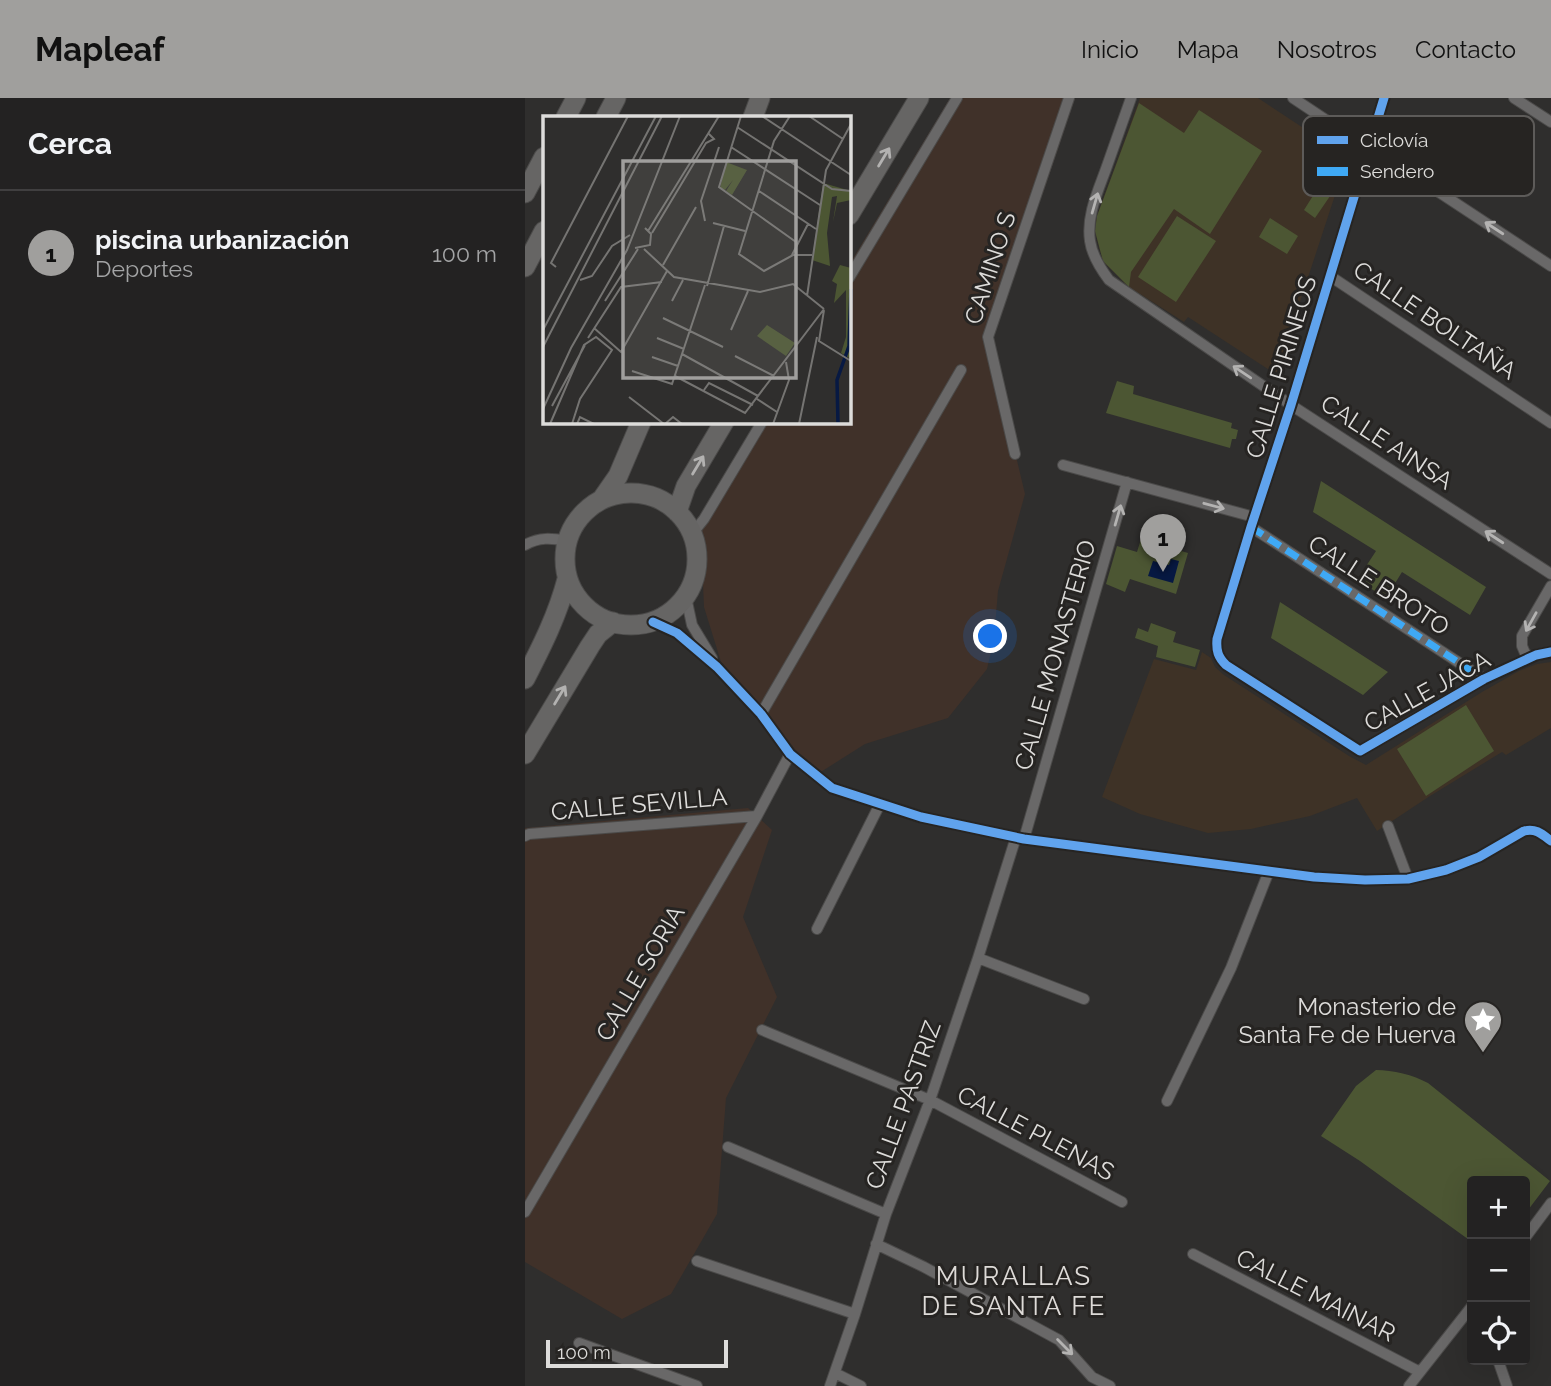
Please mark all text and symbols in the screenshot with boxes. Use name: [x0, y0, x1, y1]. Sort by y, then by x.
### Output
text: Mapleaf: [35, 30, 165, 69]
text: Inicio: [1081, 35, 1139, 64]
text: Mapa: [1177, 35, 1239, 64]
text: Nosotros: [1277, 35, 1377, 64]
text: Contacto: [1415, 35, 1516, 64]
inset map: [543, 116, 851, 424]
legend: [1303, 116, 1534, 196]
text: Cerca: [28, 126, 112, 161]
text: Ciclovía: [1360, 129, 1428, 151]
one-way arrow: [877, 147, 891, 167]
text: Sendero: [1360, 160, 1434, 182]
one-way arrow: [1089, 192, 1102, 214]
street label: CAMINO S: [958, 208, 1022, 328]
one-way arrow: [1485, 221, 1504, 235]
text: piscina urbanización: [95, 225, 350, 255]
text: 1: [45, 240, 57, 267]
text: 100 m: [432, 240, 497, 267]
text: Deportes: [95, 255, 193, 282]
street label: CALLE BOLTAÑA: [1348, 255, 1522, 385]
street label: CALLE PIRINEOS: [1239, 272, 1323, 462]
one-way arrow: [1233, 364, 1252, 379]
street label: CALLE AINSA: [1316, 389, 1458, 495]
one-way arrow: [691, 456, 705, 476]
one-way arrow: [1202, 500, 1225, 513]
one-way arrow: [1112, 504, 1125, 526]
pin: 1: [1140, 514, 1186, 572]
street label: CALLE BROTO: [1303, 529, 1455, 641]
one-way arrow: [1485, 529, 1504, 544]
street label: CALLE MONASTERIO: [1008, 537, 1102, 773]
one-way arrow: [1524, 611, 1538, 631]
your location: [973, 619, 1007, 653]
street label: CALLE JACA: [1359, 644, 1495, 738]
one-way arrow: [553, 686, 567, 706]
street label: CALLE SEVILLA: [550, 782, 728, 826]
street label: CALLE SORIA: [590, 900, 690, 1046]
place label: Monasterio de Santa Fe de Huerva: [1239, 992, 1456, 1049]
place icon: Monasterio de Santa Fe de Huerva: [1462, 999, 1504, 1054]
street label: CALLE PASTRIZ: [859, 1017, 947, 1193]
street label: CALLE PLENAS: [952, 1079, 1120, 1187]
map controls: [1467, 1176, 1530, 1365]
button: +: [1467, 1176, 1530, 1239]
button: −: [1467, 1239, 1530, 1302]
street label: CALLE MAINAR: [1232, 1242, 1400, 1348]
district label: MURALLAS DE SANTA FE: [922, 1261, 1106, 1321]
button: locate: [1467, 1302, 1530, 1365]
scale bar: [546, 1337, 728, 1369]
one-way arrow: [1056, 1339, 1073, 1356]
text: 100 m: [557, 1341, 611, 1363]

